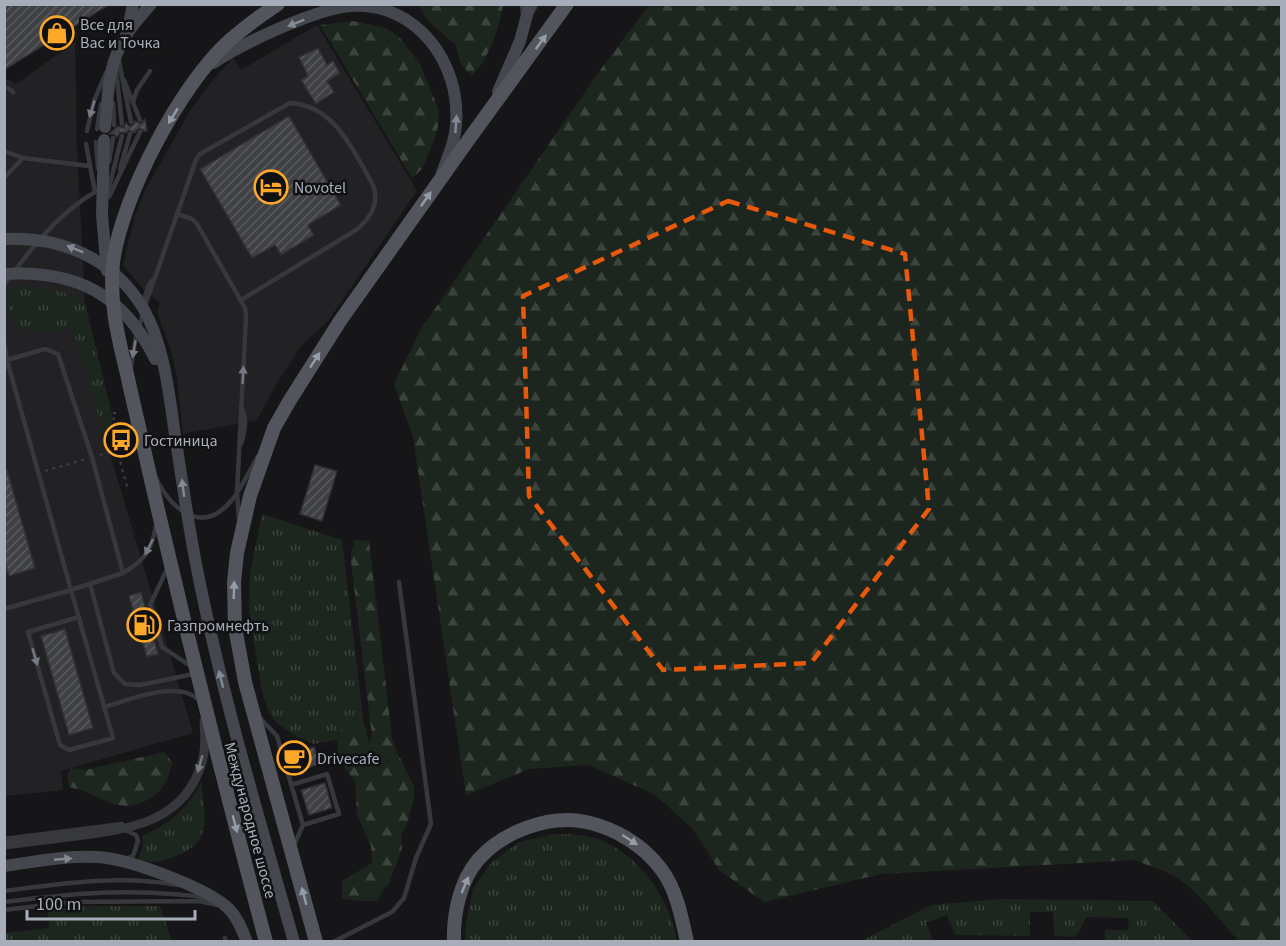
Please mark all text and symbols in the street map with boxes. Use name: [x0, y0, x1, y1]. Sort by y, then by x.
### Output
place label: Все для Вас и Точка: [80, 14, 160, 54]
shop icon: Все для Вас и Точка: [39, 15, 75, 51]
one-way arrow: [287, 18, 305, 28]
one-way arrow: [535, 34, 547, 50]
one-way arrow: [87, 100, 96, 118]
one-way arrow: [167, 108, 178, 124]
one-way arrow: [451, 114, 460, 133]
hotel icon: Novotel: [253, 169, 289, 205]
place label: Novotel: [294, 177, 346, 199]
one-way arrow: [420, 192, 432, 208]
one-way arrow: [65, 244, 83, 254]
one-way arrow: [129, 340, 138, 359]
one-way arrow: [310, 352, 321, 368]
one-way arrow: [238, 365, 248, 384]
bus stop icon: Гостиница: [103, 422, 139, 458]
place label: Гостиница: [144, 430, 218, 452]
one-way arrow: [178, 478, 187, 497]
one-way arrow: [145, 538, 155, 556]
one-way arrow: [229, 580, 238, 599]
fuel station icon: Газпромнефть: [126, 607, 162, 643]
place label: Газпромнефть: [167, 615, 269, 637]
one-way arrow: [31, 648, 40, 666]
one-way arrow: [216, 670, 226, 688]
street label: Международное шоссе: [219, 740, 282, 901]
cafe icon: Drivecafe: [276, 740, 312, 776]
place label: Drivecafe: [317, 748, 379, 770]
one-way arrow: [195, 755, 204, 773]
one-way arrow: [231, 815, 240, 833]
one-way arrow: [621, 835, 638, 846]
one-way arrow: [53, 854, 72, 864]
one-way arrow: [460, 875, 470, 893]
scale bar: [27, 883, 195, 921]
one-way arrow: [298, 887, 308, 905]
text: 100 m: [36, 892, 81, 917]

